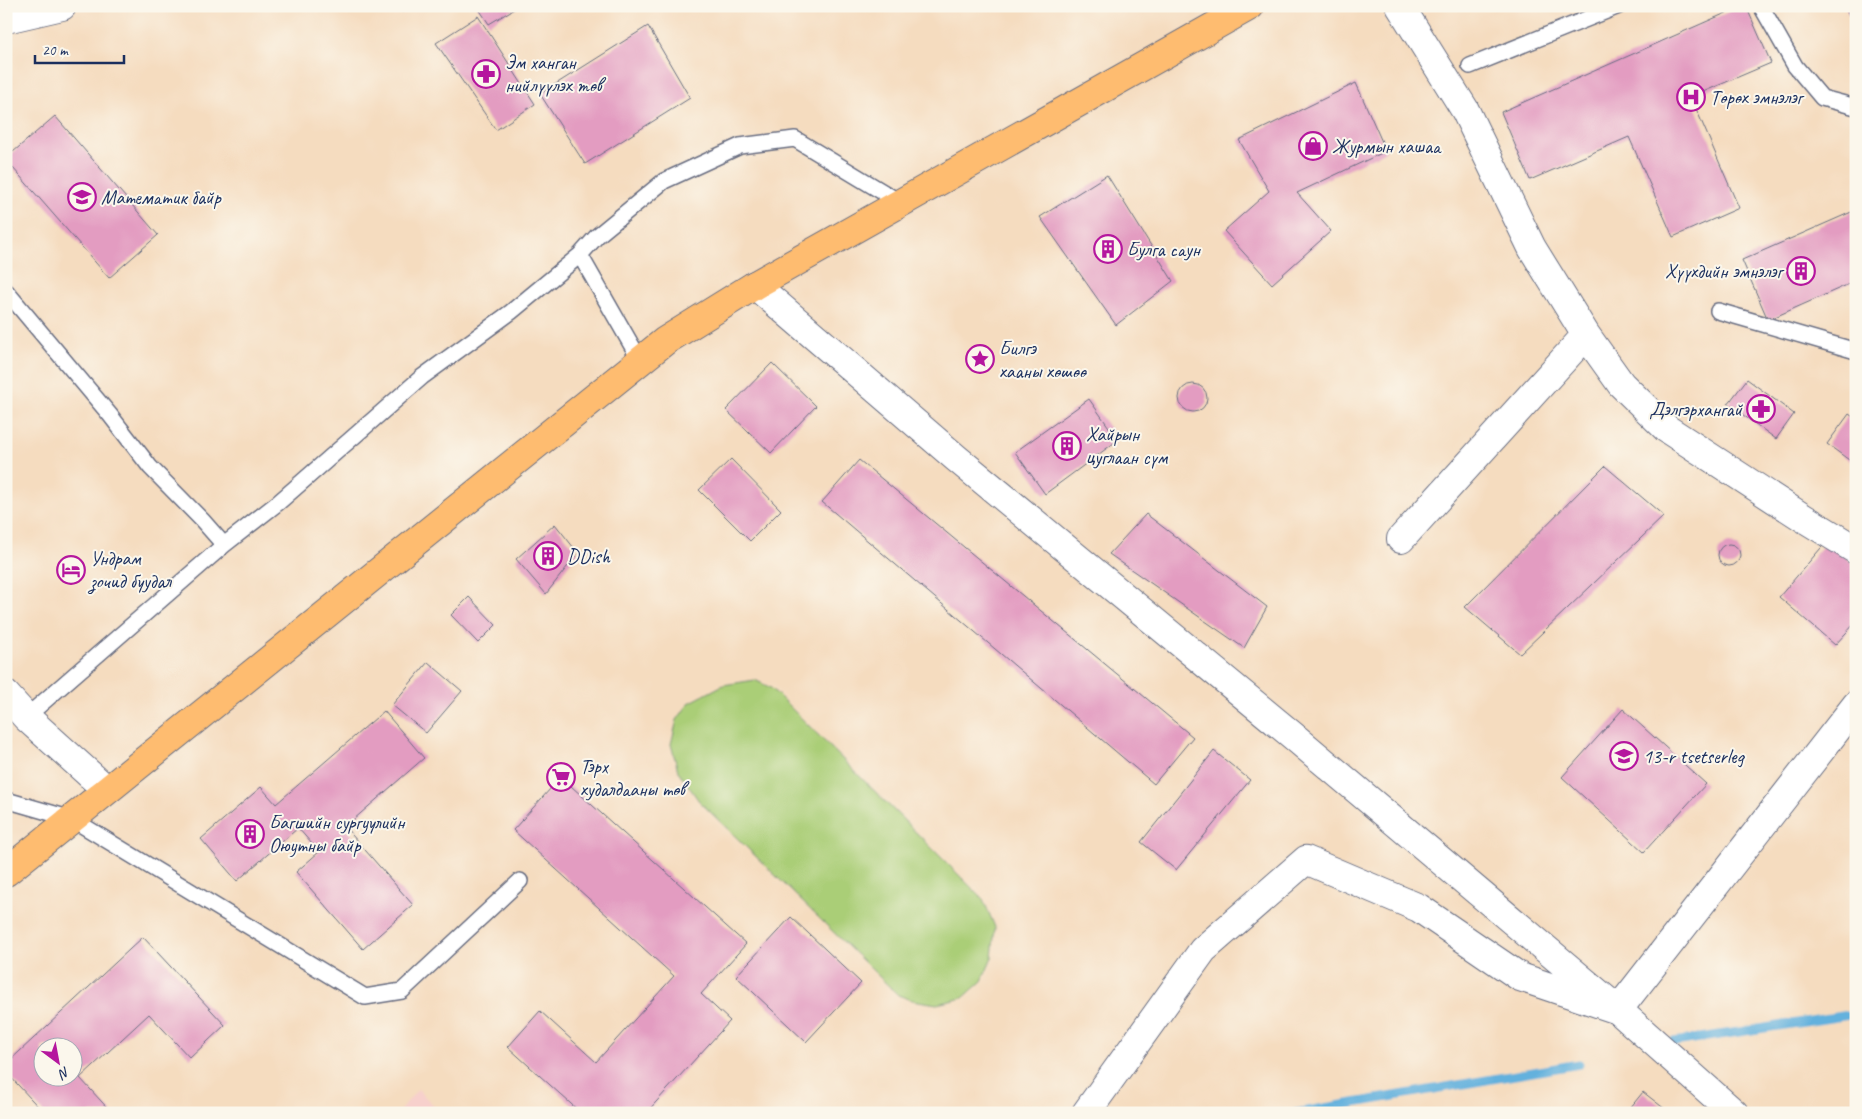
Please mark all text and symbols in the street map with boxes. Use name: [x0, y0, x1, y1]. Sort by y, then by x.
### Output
scale bar: [35, 32, 124, 64]
text: 20 m: [42, 41, 69, 60]
place label: Эм ханган нийлүүлэх төв: [505, 50, 607, 98]
pharmacy icon: Эм ханган нийлүүлэх төв: [471, 59, 501, 89]
hospital icon: Төрөх эмнэлэг: [1676, 82, 1706, 112]
place label: Төрөх эмнэлэг: [1710, 85, 1805, 110]
shop icon: Журмын хашаа: [1298, 131, 1328, 161]
place label: Журмын хашаа: [1332, 134, 1442, 159]
school or university icon: Математик байр: [67, 182, 97, 212]
place label: Математик байр: [101, 185, 222, 210]
building icon: Булга саун: [1093, 234, 1123, 264]
place label: Булга саун: [1127, 237, 1202, 262]
building icon: Хүүхдийн эмнэлэг: [1786, 256, 1816, 286]
place label: Хүүхдийн эмнэлэг: [1665, 259, 1784, 284]
place label: Билгэ хааны хөшөө: [999, 336, 1088, 384]
place icon: Билгэ хааны хөшөө: [965, 344, 995, 374]
pharmacy icon: Дэлгэрхангай: [1746, 394, 1776, 424]
place label: Дэлгэрхангай: [1649, 397, 1744, 422]
place label: Хайрын цуглаан сүм: [1086, 422, 1169, 470]
building icon: Хайрын цуглаан сүм: [1052, 431, 1082, 461]
building icon: DDish: [533, 541, 563, 571]
place label: DDish: [567, 544, 611, 569]
place label: Ундрам зочид буудал: [87, 546, 172, 595]
hotel icon: Ундрам зочид буудал: [56, 555, 86, 585]
school or university icon: 13-r tsetserleg: [1609, 741, 1639, 771]
place label: 13-r tsetserleg: [1643, 744, 1746, 769]
place label: Тэрх худалдааны төв: [580, 754, 690, 802]
supermarket icon: Тэрх худалдааны төв: [546, 762, 576, 792]
place label: Багшийн сургуулийн Оюутны байр: [269, 810, 406, 858]
building icon: Багшийн сургуулийн Оюутны байр: [235, 819, 265, 849]
north arrow: [32, 1036, 82, 1086]
text: N: [54, 1063, 73, 1083]

